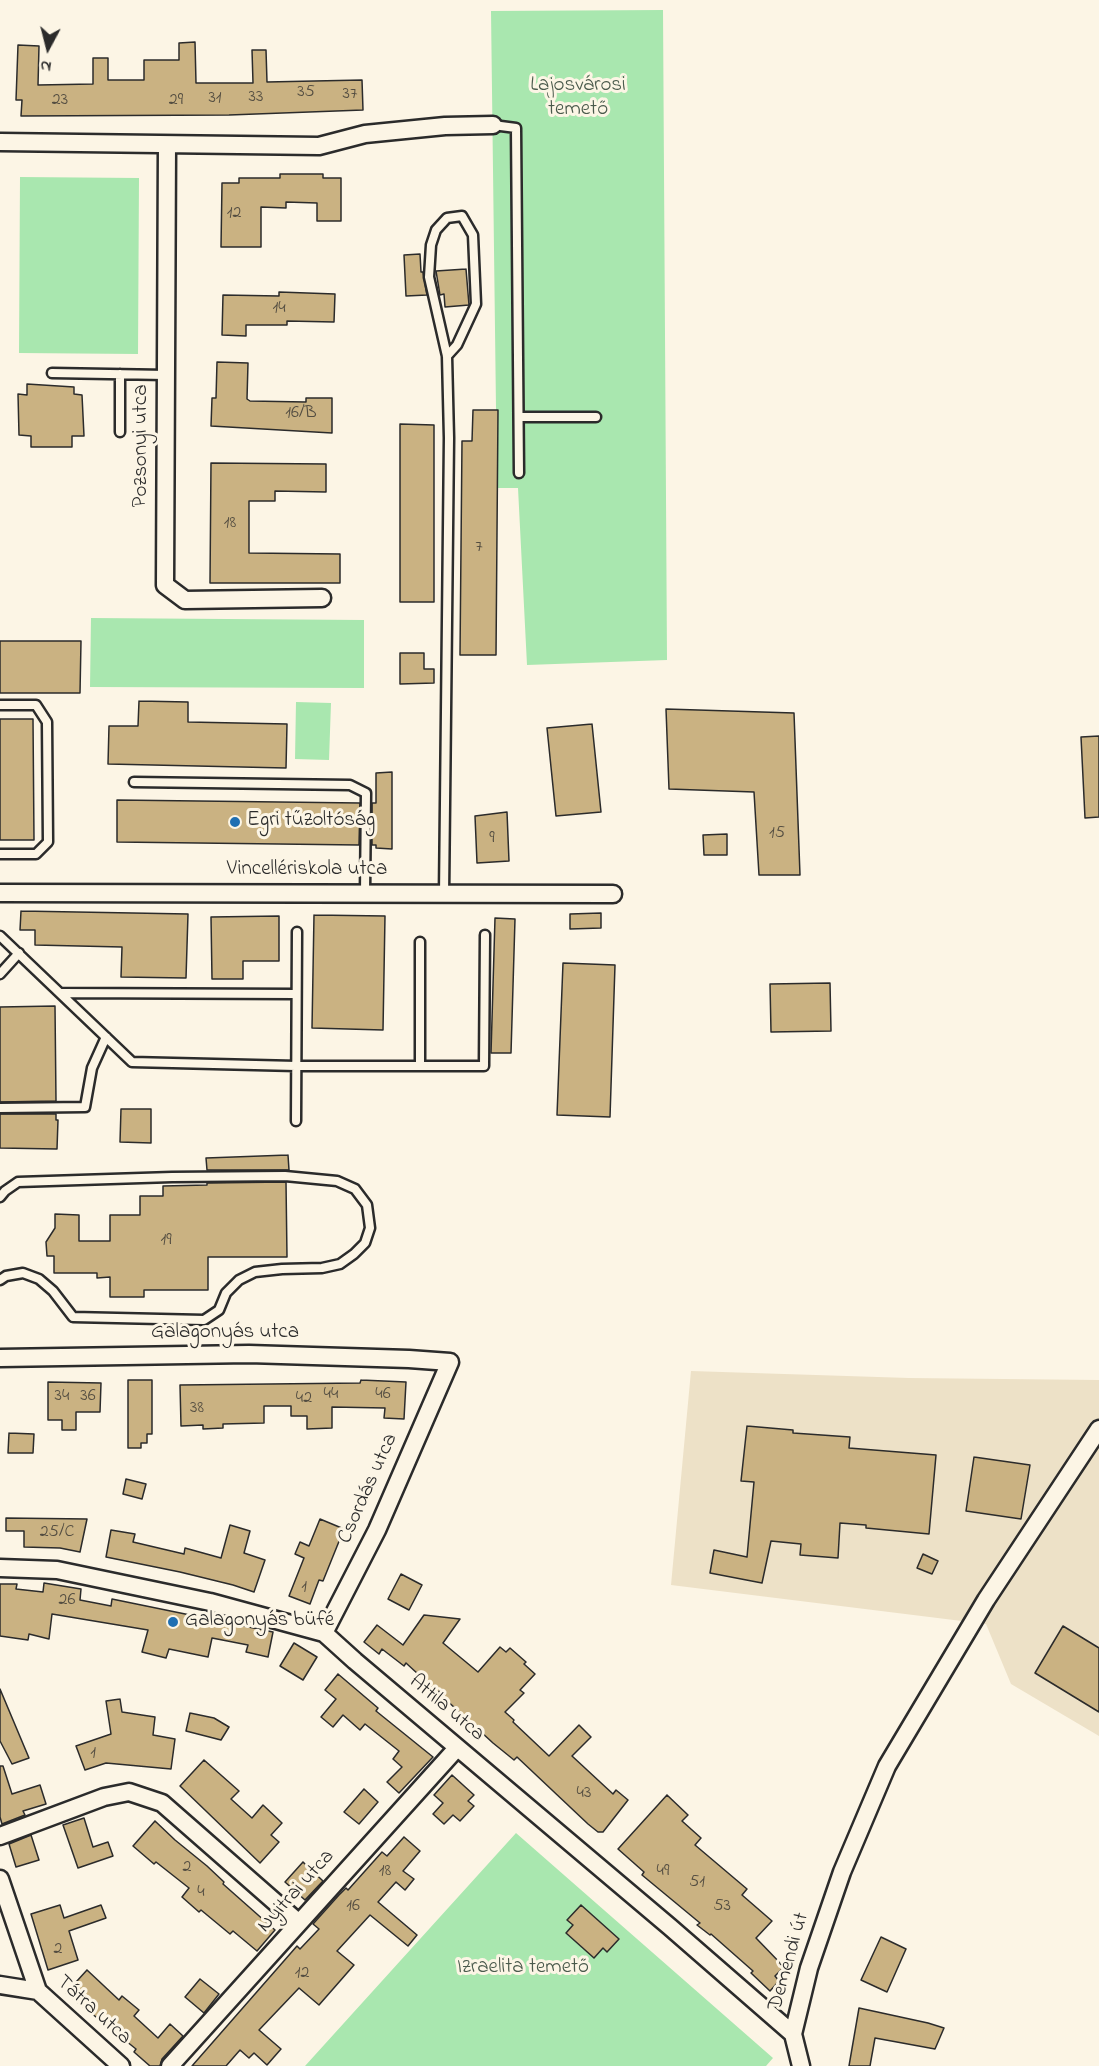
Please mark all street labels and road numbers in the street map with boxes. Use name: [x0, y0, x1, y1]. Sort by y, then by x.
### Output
street label: Pozsonyi utca: [130, 385, 156, 507]
street label: Vincellériskola utca: [227, 858, 387, 884]
street label: Galagonyás utca: [151, 1321, 299, 1347]
street label: Csordás utca: [334, 1430, 404, 1548]
street label: Attila utca: [403, 1670, 489, 1748]
street label: Nyitrai utca: [253, 1845, 341, 1939]
street label: Deméndi út: [764, 1910, 816, 2014]
street label: Tátra utca: [50, 1971, 136, 2051]

